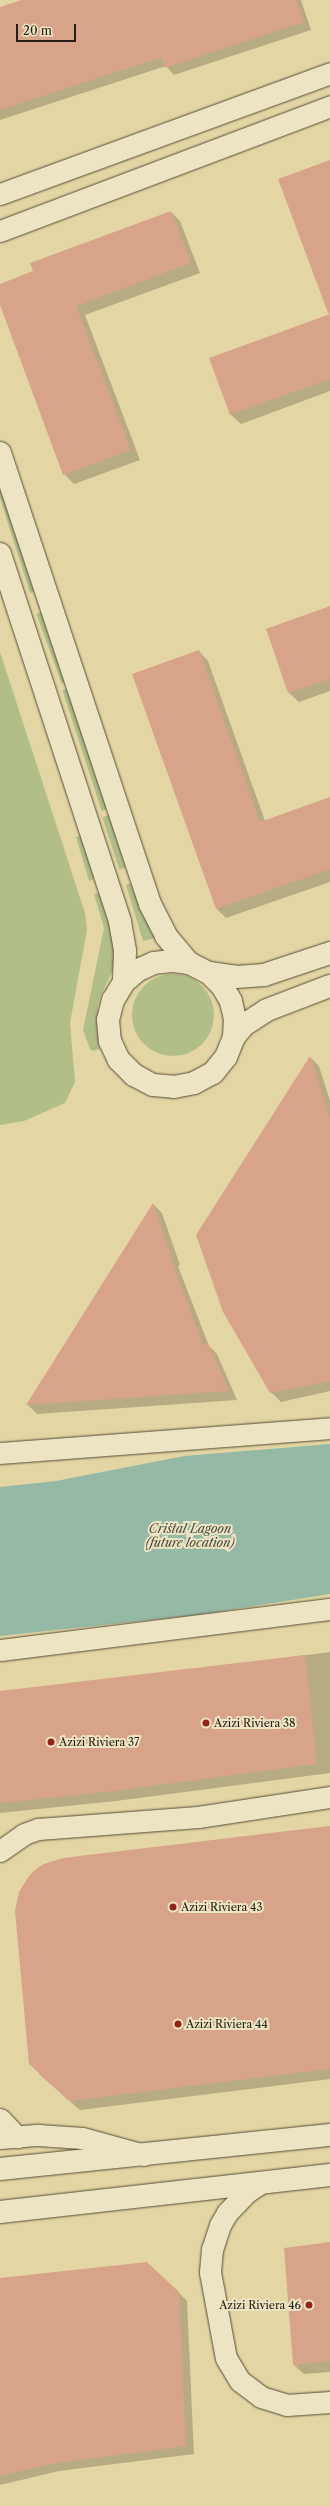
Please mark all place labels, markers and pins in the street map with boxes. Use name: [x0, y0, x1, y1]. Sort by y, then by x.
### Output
place label: Azizi Riviera 38: [214, 1716, 296, 1730]
marker: Azizi Riviera 38: [201, 1718, 211, 1728]
place label: Azizi Riviera 37: [59, 1735, 140, 1749]
marker: Azizi Riviera 37: [46, 1737, 56, 1747]
place label: Azizi Riviera 43: [181, 1900, 263, 1914]
marker: Azizi Riviera 43: [168, 1902, 178, 1912]
place label: Azizi Riviera 44: [186, 2017, 268, 2031]
marker: Azizi Riviera 44: [173, 2019, 183, 2029]
place label: Azizi Riviera 46: [219, 2298, 301, 2312]
marker: Azizi Riviera 46: [304, 2300, 314, 2310]

